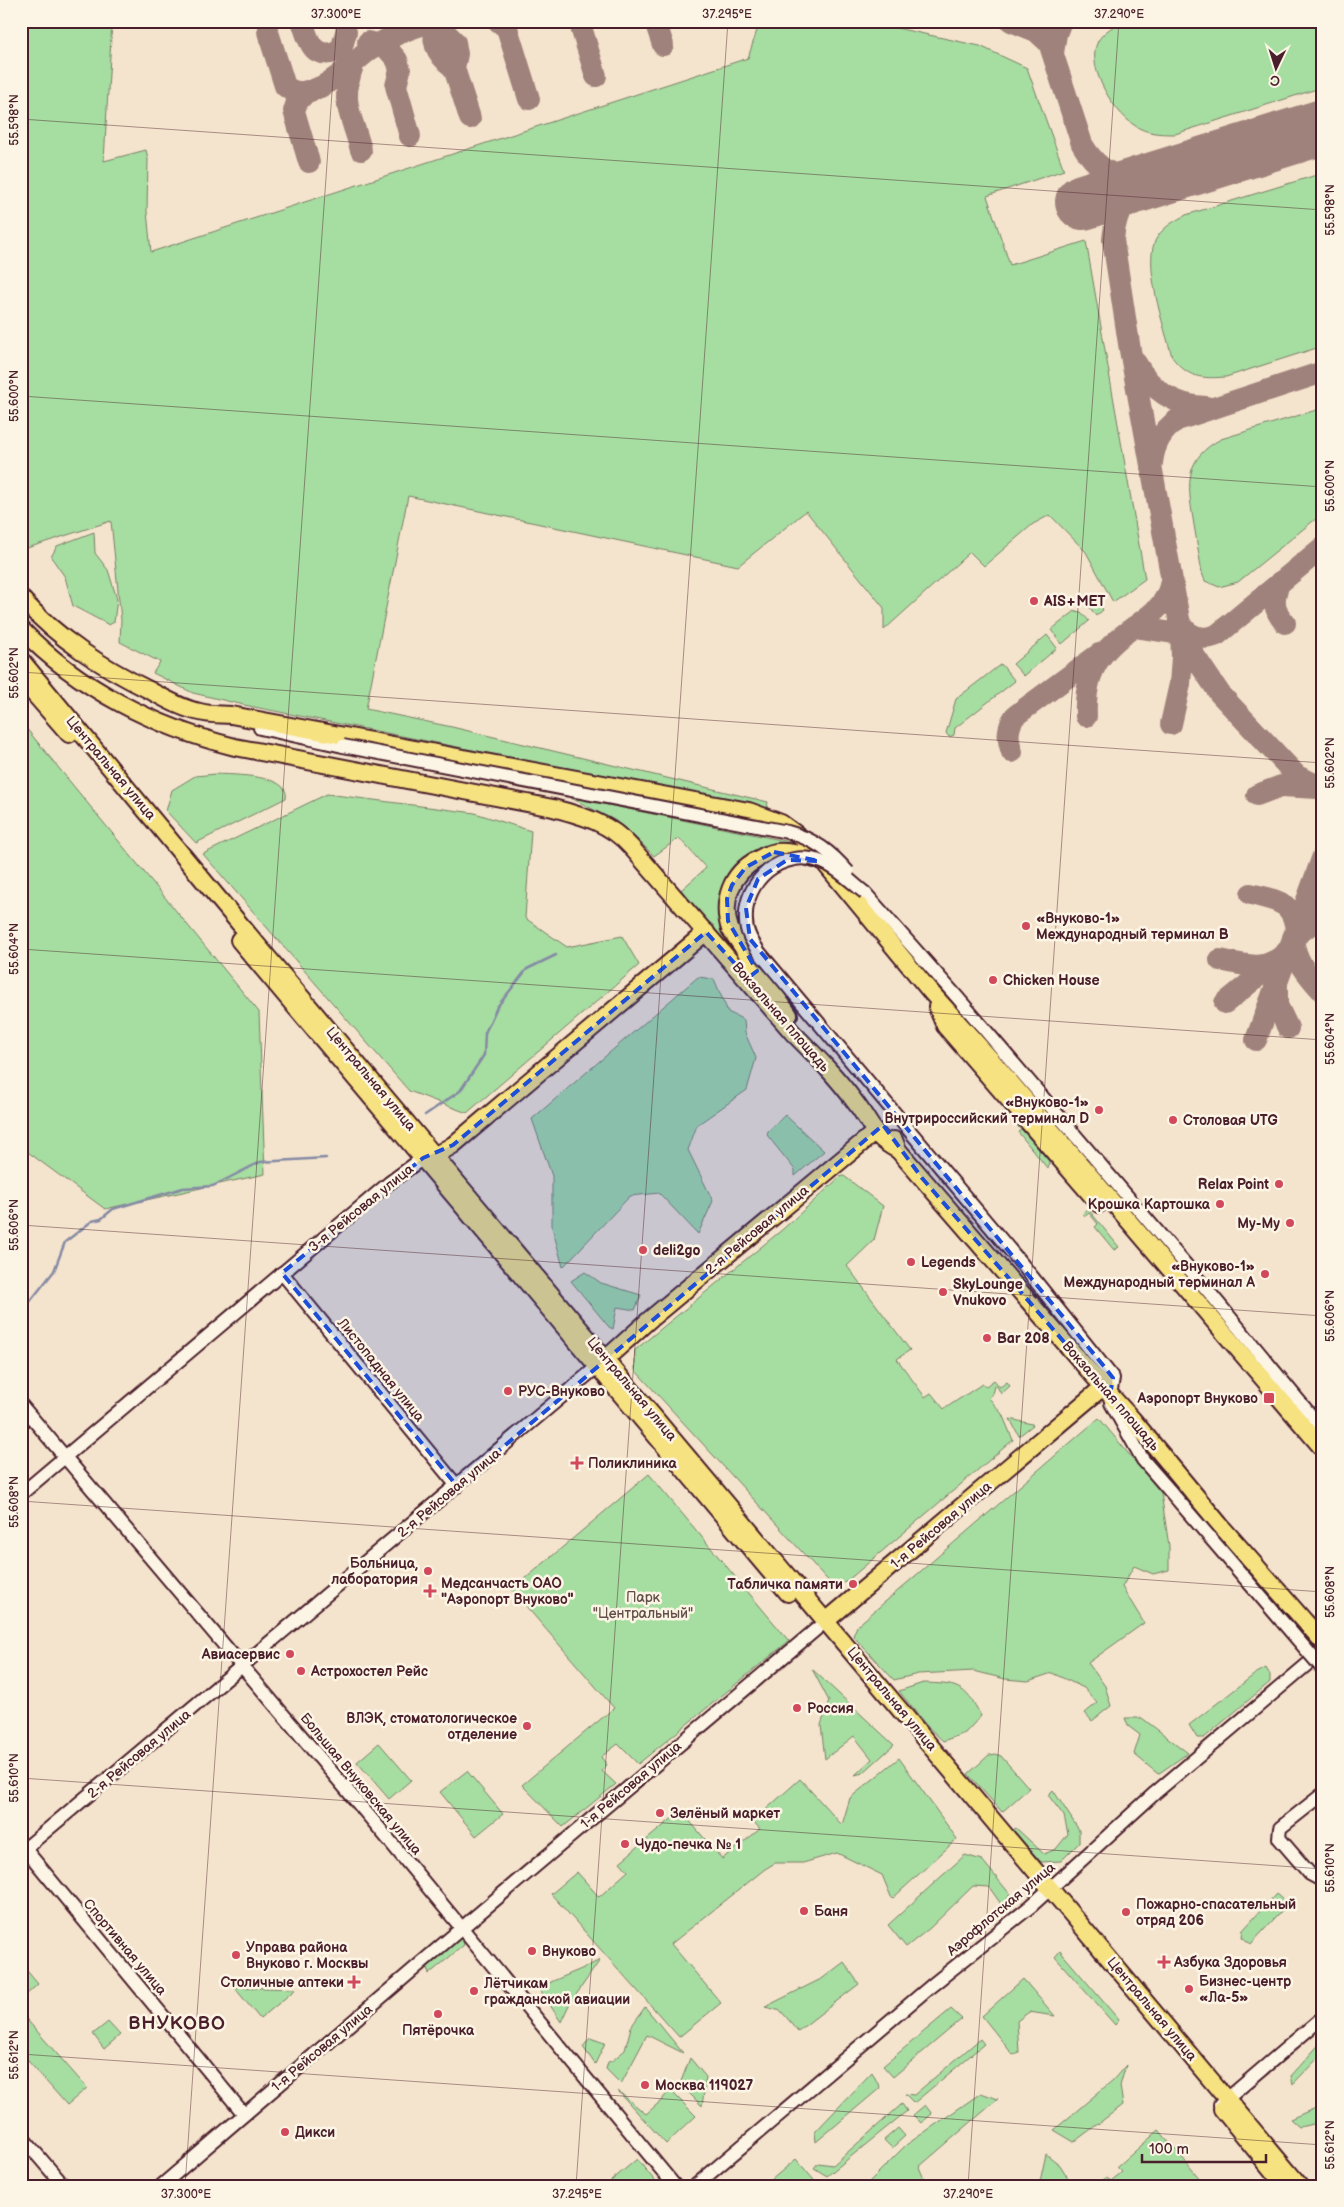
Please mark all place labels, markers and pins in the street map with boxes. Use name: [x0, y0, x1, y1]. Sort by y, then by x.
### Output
place label: AIS+MET: [1043, 593, 1106, 610]
marker: AIS+MET: [1028, 595, 1040, 607]
place label: «Внуково-1» Международный терминал B: [1036, 910, 1229, 943]
marker: «Внуково-1» Международный терминал B: [1020, 920, 1032, 932]
place label: Chicken House: [1003, 972, 1100, 989]
marker: Chicken House: [987, 974, 999, 986]
place label: «Внуково-1» Внутрироссийский терминал D: [884, 1094, 1089, 1127]
marker: «Внуково-1» Внутрироссийский терминал D: [1093, 1104, 1105, 1116]
place label: Столовая UTG: [1183, 1112, 1278, 1129]
marker: Столовая UTG: [1167, 1114, 1179, 1126]
place label: Relax Point: [1198, 1176, 1269, 1193]
marker: Relax Point: [1273, 1178, 1285, 1190]
place label: Крошка Картошка: [1088, 1196, 1211, 1213]
marker: Крошка Картошка: [1214, 1198, 1226, 1210]
place label: Му-Му: [1237, 1215, 1280, 1232]
marker: Му-Му: [1284, 1217, 1296, 1229]
place label: deli2go: [653, 1242, 700, 1259]
marker: deli2go: [637, 1244, 649, 1256]
place label: Legends: [921, 1254, 976, 1271]
marker: Legends: [905, 1256, 917, 1268]
place label: «Внуково-1» Международный терминал А: [1064, 1258, 1255, 1291]
marker: «Внуково-1» Международный терминал А: [1259, 1268, 1271, 1280]
place label: SkyLounge Vnukovo: [953, 1276, 1023, 1309]
marker: SkyLounge Vnukovo: [937, 1286, 949, 1298]
place label: Bar 208: [997, 1330, 1050, 1347]
marker: Bar 208: [981, 1332, 993, 1344]
place label: РУС-Внуково: [518, 1383, 605, 1400]
marker: РУС-Внуково: [502, 1385, 514, 1397]
place label: Аэропорт Внуково: [1136, 1390, 1258, 1407]
marker: Аэропорт Внуково: [1262, 1391, 1276, 1405]
place label: Поликлиника: [588, 1455, 678, 1472]
marker: Поликлиника: [570, 1456, 584, 1470]
place label: Больница, лаборатория: [330, 1555, 418, 1588]
marker: Больница, лаборатория: [422, 1565, 434, 1577]
place label: Медсанчасть ОАО "Аэропорт Внуково": [441, 1575, 574, 1608]
place label: Табличка памяти: [727, 1576, 843, 1593]
marker: Табличка памяти: [847, 1578, 859, 1590]
marker: Медсанчасть ОАО "Аэропорт Внуково": [423, 1584, 437, 1598]
place label: Авиасервис: [201, 1646, 280, 1663]
marker: Авиасервис: [284, 1648, 296, 1660]
place label: Астрохостел Рейс: [310, 1663, 428, 1680]
marker: Астрохостел Рейс: [295, 1665, 307, 1677]
place label: Россия: [807, 1700, 854, 1717]
marker: Россия: [791, 1702, 803, 1714]
place label: ВЛЭК, стоматологическое отделение: [346, 1710, 517, 1743]
marker: ВЛЭК, стоматологическое отделение: [521, 1720, 533, 1732]
place label: Зелёный маркет: [670, 1805, 780, 1822]
marker: Зелёный маркет: [654, 1807, 666, 1819]
place label: Чудо-печка № 1: [635, 1836, 741, 1853]
marker: Чудо-печка № 1: [619, 1838, 631, 1850]
place label: Пожарно-спасательный отряд 206: [1136, 1896, 1296, 1929]
place label: Баня: [814, 1903, 848, 1920]
marker: Баня: [798, 1905, 810, 1917]
marker: Пожарно-спасательный отряд 206: [1120, 1906, 1132, 1918]
place label: Управа района Внуково г. Москвы: [246, 1939, 369, 1972]
place label: Внуково: [542, 1943, 596, 1960]
marker: Внуково: [526, 1945, 538, 1957]
marker: Управа района Внуково г. Москвы: [230, 1949, 242, 1961]
place label: Азбука Здоровья: [1173, 1954, 1287, 1971]
marker: Азбука Здоровья: [1158, 1956, 1170, 1968]
place label: Бизнес-центр «Ла-5»: [1199, 1973, 1292, 2006]
place label: Столичные аптеки: [221, 1974, 344, 1991]
place label: Лётчикам гражданской авиации: [483, 1975, 630, 2008]
marker: Столичные аптеки: [348, 1976, 360, 1988]
marker: Бизнес-центр «Ла-5»: [1183, 1983, 1195, 1995]
marker: Лётчикам гражданской авиации: [468, 1985, 480, 1997]
marker: Пятёрочка: [432, 2008, 444, 2020]
place label: Пятёрочка: [402, 2022, 475, 2039]
place label: Москва 119027: [655, 2077, 753, 2094]
marker: Москва 119027: [639, 2079, 651, 2091]
place label: Дикси: [295, 2124, 335, 2141]
marker: Дикси: [279, 2126, 291, 2138]

